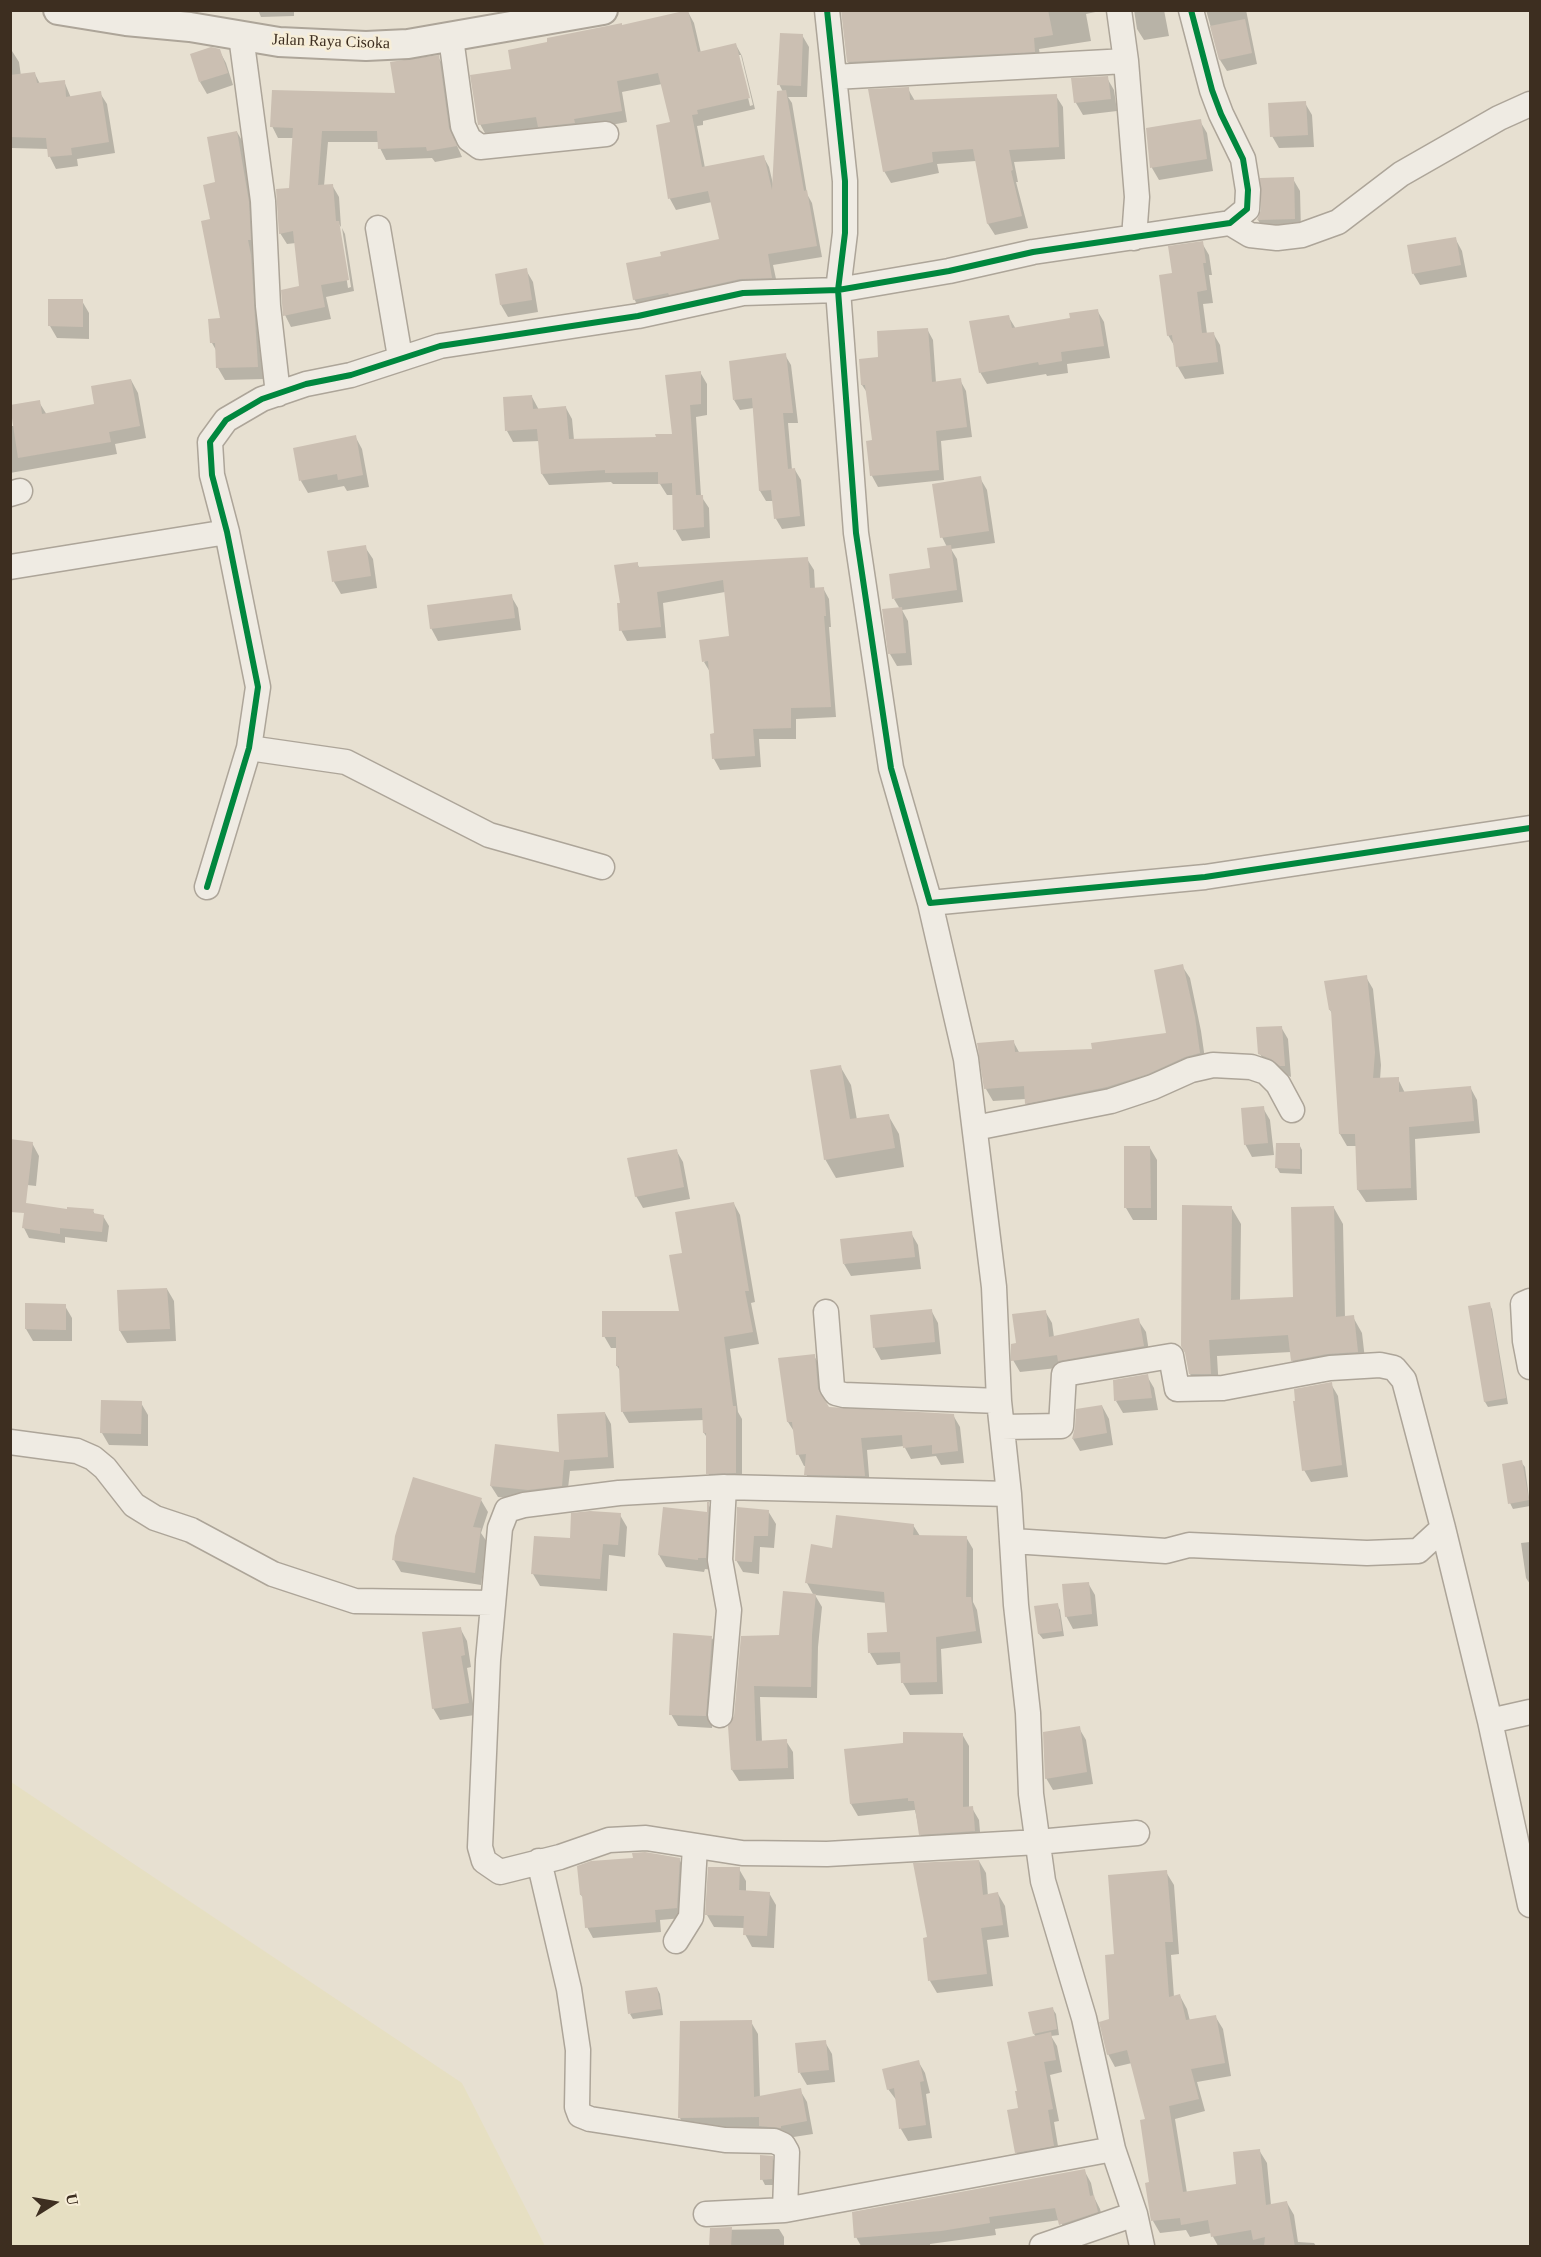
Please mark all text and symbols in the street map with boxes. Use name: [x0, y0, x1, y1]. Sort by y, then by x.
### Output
street label: Jalan Raya Cisoka: [272, 30, 390, 54]
north arrow: [24, 2173, 84, 2233]
text: U: [63, 2192, 82, 2207]

